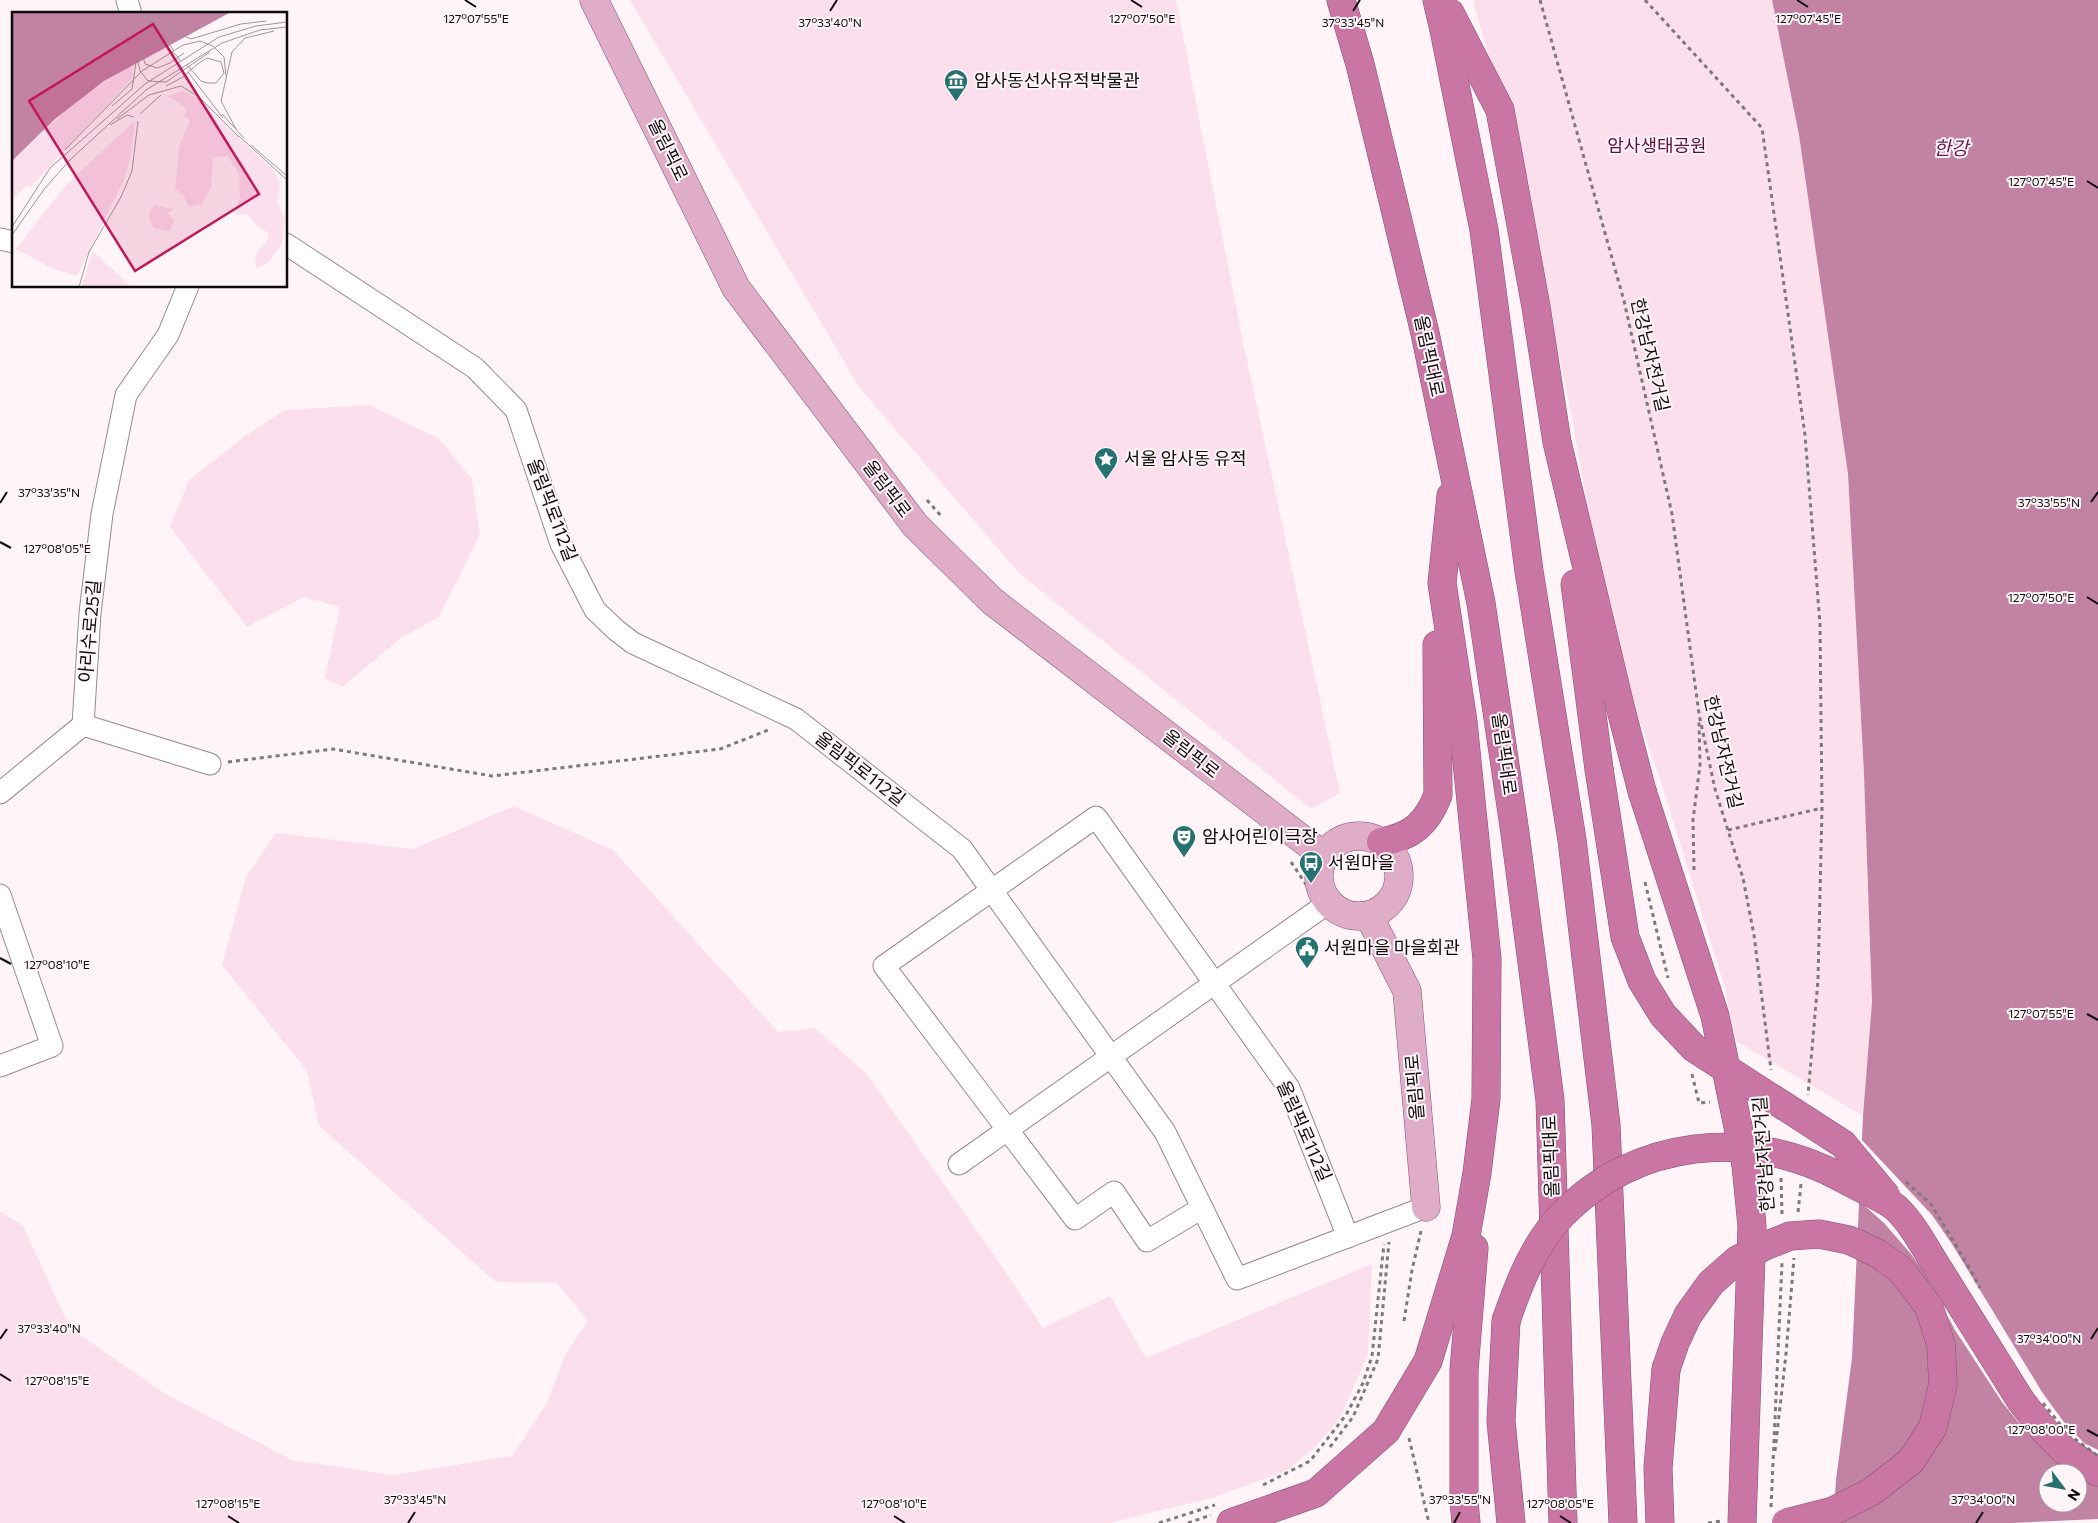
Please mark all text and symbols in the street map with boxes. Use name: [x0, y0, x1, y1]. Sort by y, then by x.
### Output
text: 127°07'55"E: [443, 11, 509, 25]
text: 127°07'50"E: [1109, 11, 1175, 25]
text: 127°07'45"E: [1775, 11, 1841, 25]
inset map: [12, 12, 288, 288]
text: 37°33'40"N: [798, 15, 862, 29]
text: 37°33'45"N: [1322, 15, 1384, 29]
museum icon: 암사동선사유적박물관: [943, 68, 969, 102]
place label: 암사동선사유적박물관: [974, 69, 1140, 91]
street label: 올림픽로: [644, 115, 693, 184]
park label: 암사생태공원: [1607, 134, 1707, 156]
water label: 한강: [1934, 136, 1971, 159]
text: 127°07'45"E: [2008, 174, 2074, 188]
street label: 한강남자전거길: [1627, 296, 1675, 414]
street label: 올림픽대로: [1411, 313, 1449, 399]
place icon: 서울 암사동 유적: [1093, 446, 1119, 480]
place label: 서울 암사동 유적: [1124, 447, 1247, 469]
street label: 올림픽로112길: [523, 455, 583, 564]
street label: 올림픽로: [859, 455, 917, 521]
text: 37°33'35"N: [18, 485, 80, 499]
text: 37°33'55"N: [2018, 495, 2080, 509]
text: 127°08'05"E: [23, 541, 91, 555]
street label: 아리수로25길: [74, 579, 104, 683]
text: 127°07'50"E: [2008, 590, 2074, 604]
street label: 한강남자전거길: [1700, 693, 1748, 811]
street label: 올림픽대로: [1488, 711, 1522, 796]
street label: 올림픽로: [1159, 724, 1224, 782]
street label: 올림픽로112길: [811, 726, 910, 810]
theatre icon: 암사어린이극장: [1171, 824, 1197, 858]
place label: 암사어린이극장: [1202, 825, 1318, 847]
bus stop icon: 서원마을: [1298, 850, 1324, 884]
place label: 서원마을: [1328, 851, 1394, 873]
public building icon: 서원마을 마을회관: [1294, 935, 1320, 969]
place label: 서원마을 마을회관: [1324, 936, 1460, 958]
text: 127°08'10"E: [24, 957, 90, 971]
text: 127°07'55"E: [2008, 1006, 2074, 1020]
street label: 올림픽로: [1400, 1053, 1428, 1121]
street label: 올림픽로112길: [1273, 1077, 1337, 1184]
street label: 한강남자전거길: [1748, 1095, 1778, 1213]
street label: 올림픽대로: [1538, 1114, 1562, 1198]
text: 37°33'40"N: [17, 1321, 81, 1335]
text: 37°34'00"N: [2017, 1331, 2081, 1345]
text: 127°08'15"E: [25, 1373, 89, 1387]
text: 127°08'00"E: [2007, 1422, 2075, 1436]
north arrow: [2038, 1463, 2088, 1513]
text: N: [2064, 1486, 2084, 1504]
text: 37°33'45"N: [384, 1492, 446, 1506]
text: 37°33'55"N: [1429, 1492, 1491, 1506]
text: 37°34'00"N: [1951, 1492, 2015, 1506]
text: 127°08'15"E: [196, 1496, 260, 1510]
text: 127°08'10"E: [861, 1496, 927, 1510]
text: 127°08'05"E: [1526, 1496, 1594, 1510]

